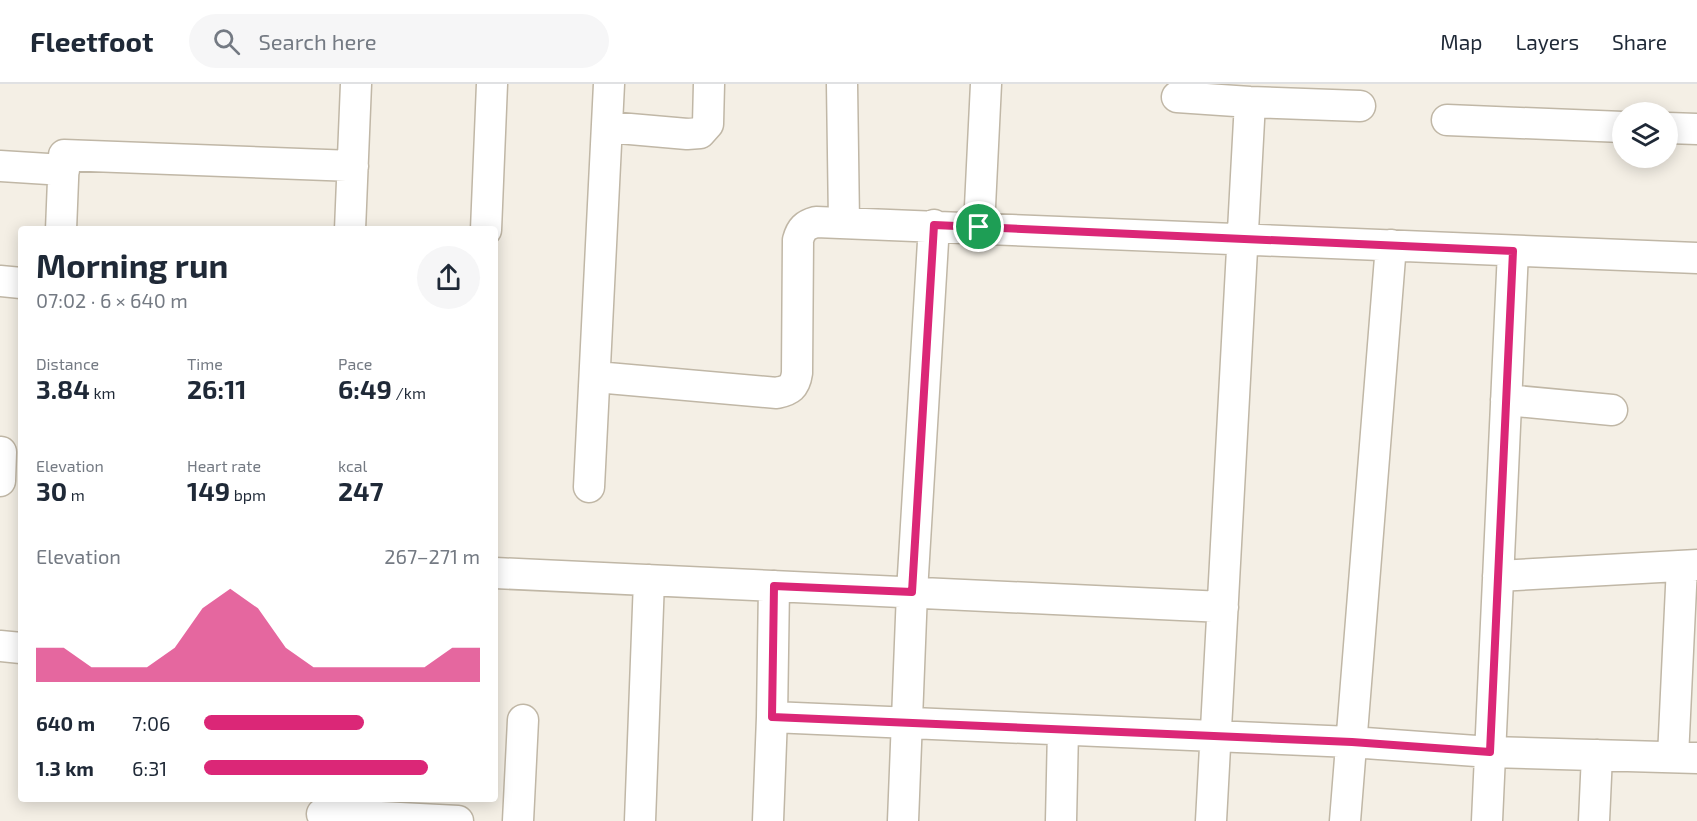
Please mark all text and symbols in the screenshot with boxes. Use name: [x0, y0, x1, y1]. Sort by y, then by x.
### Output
search box: [189, 14, 609, 68]
text: Fleetfoot: [30, 24, 153, 58]
icon: search: [210, 25, 243, 58]
text: Search here: [258, 28, 377, 54]
text: Map: [1440, 29, 1482, 54]
text: Layers: [1515, 29, 1579, 54]
text: Share: [1612, 29, 1667, 54]
map controls: [1612, 102, 1678, 168]
button: layers: [1612, 102, 1678, 168]
pin: [953, 201, 1004, 252]
icon: arrive: [962, 210, 995, 243]
text: Morning run: [36, 245, 228, 285]
button: share: [417, 246, 480, 309]
text: 07:02 · 6 × 640 m: [36, 288, 188, 312]
text: Distance: [36, 354, 99, 373]
text: Time: [187, 354, 223, 373]
text: Pace: [338, 354, 372, 373]
text: 3.84: [36, 373, 90, 404]
text: 26:11: [187, 373, 247, 404]
text: 6:49: [338, 373, 392, 404]
text: km: [90, 383, 116, 402]
text: /km: [392, 383, 426, 402]
text: Elevation: [36, 456, 104, 475]
text: Heart rate: [187, 456, 261, 475]
text: kcal: [338, 456, 367, 475]
text: 30: [36, 475, 67, 506]
text: 149: [187, 475, 230, 506]
text: 247: [338, 475, 383, 506]
text: m: [67, 485, 85, 504]
text: bpm: [230, 485, 266, 504]
text: Elevation: [36, 544, 121, 568]
text: 267–271 m: [384, 544, 480, 568]
text: 640 m: [36, 711, 95, 735]
text: 7:06: [132, 711, 170, 735]
text: 1.3 km: [36, 756, 94, 780]
text: 6:31: [132, 756, 167, 780]

